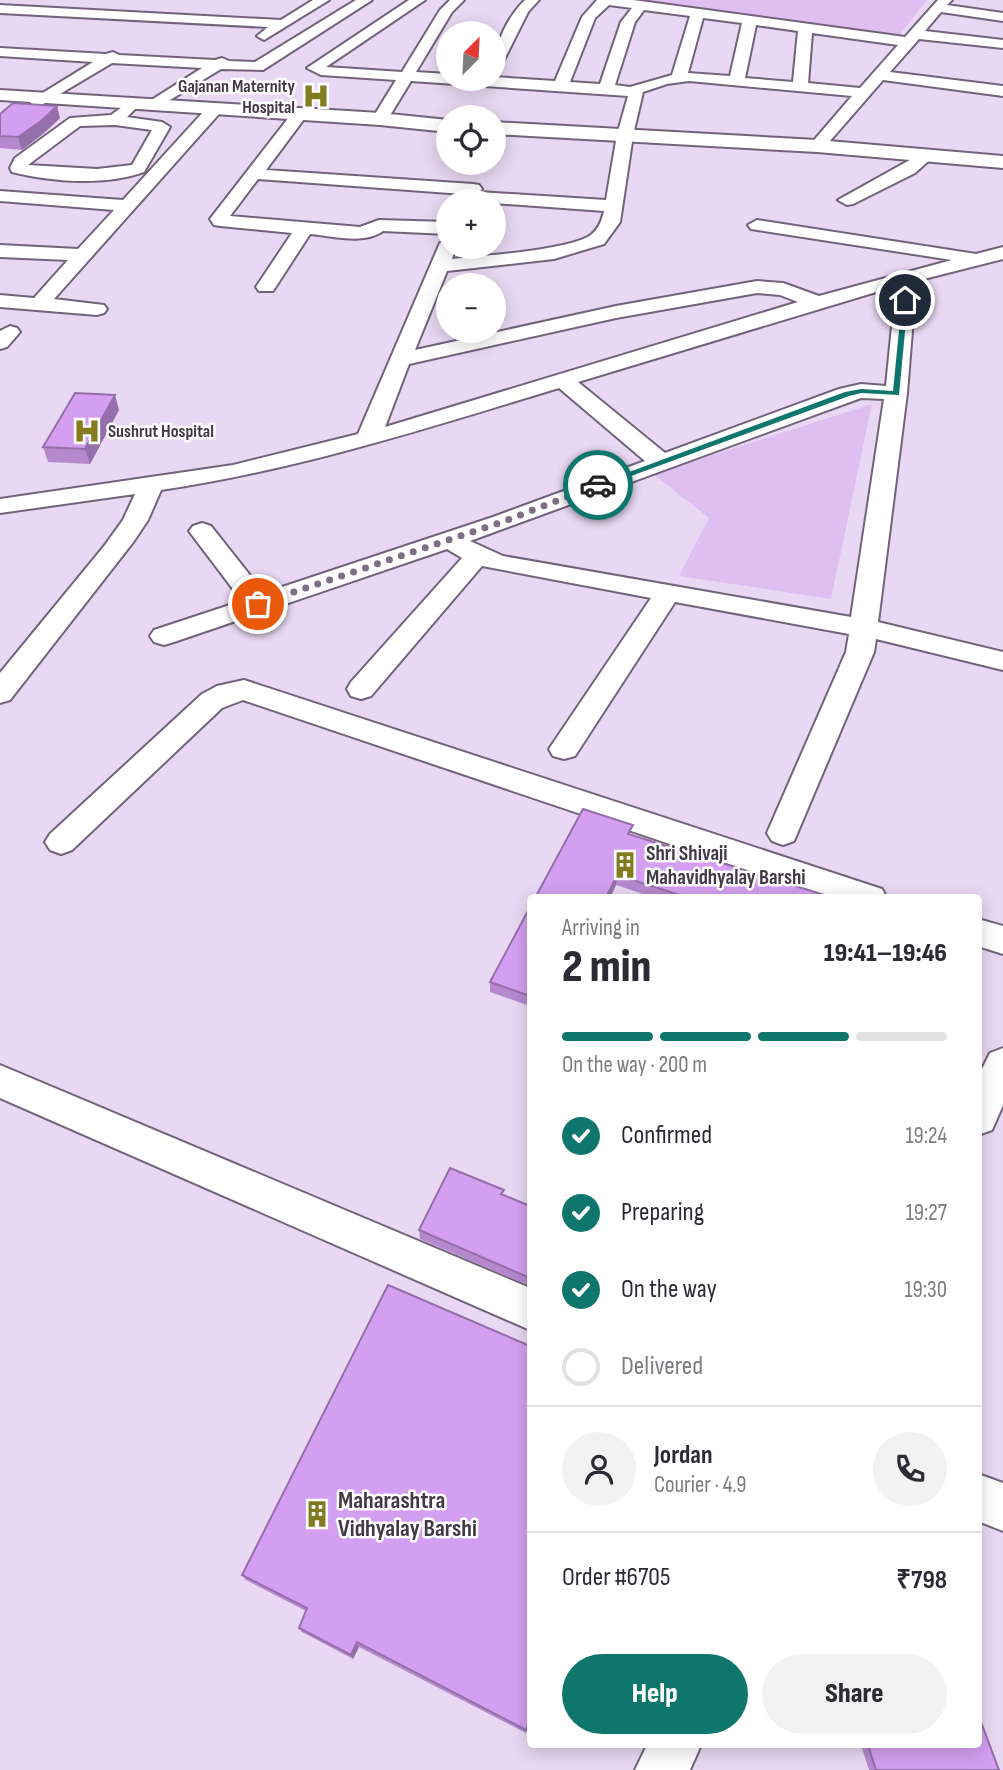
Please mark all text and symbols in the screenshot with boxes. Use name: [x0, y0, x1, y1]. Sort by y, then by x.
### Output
north arrow: [436, 21, 506, 91]
map controls: [436, 21, 506, 343]
place label: Gajanan Maternity Hospital: [178, 76, 296, 118]
hospital icon: Gajanan Maternity Hospital: [301, 81, 331, 111]
button: locate: [436, 105, 506, 175]
button: +: [436, 189, 506, 259]
pin: [875, 270, 935, 330]
button: −: [436, 273, 506, 343]
icon: home: [886, 281, 924, 319]
hospital icon: Sushrut Hospital: [72, 416, 102, 446]
place label: Sushrut Hospital: [108, 421, 214, 442]
courier: [563, 450, 633, 520]
icon: car: [579, 466, 617, 504]
pin: [228, 574, 288, 634]
icon: bag: [239, 585, 277, 623]
place label: Shri Shivaji Mahavidhyalay Barshi: [646, 841, 806, 890]
building icon: Shri Shivaji Mahavidhyalay Barshi: [610, 850, 640, 880]
text: Arriving in: [562, 914, 640, 942]
text: 19:41–19:46: [824, 938, 947, 969]
text: 2 min: [562, 940, 651, 995]
text: On the way · 200 m: [562, 1051, 707, 1079]
icon: check: [562, 1117, 600, 1155]
text: Confirmed: [621, 1120, 712, 1151]
text: 19:24: [905, 1122, 947, 1150]
icon: check: [562, 1194, 600, 1232]
text: Preparing: [621, 1197, 704, 1228]
text: 19:27: [906, 1199, 947, 1227]
icon: check: [562, 1271, 600, 1309]
text: On the way: [621, 1274, 717, 1305]
text: 19:30: [905, 1276, 947, 1304]
text: Delivered: [621, 1351, 703, 1382]
button: person: [562, 1432, 636, 1506]
button: phone: [873, 1432, 947, 1506]
text: Jordan: [654, 1440, 712, 1471]
text: Courier · 4.9: [654, 1471, 746, 1499]
place label: Maharashtra Vidhyalay Barshi: [338, 1486, 477, 1543]
building icon: Maharashtra Vidhyalay Barshi: [302, 1499, 332, 1529]
text: Order #6705: [562, 1562, 670, 1593]
text: ₹798: [896, 1565, 947, 1596]
button: Help: [562, 1654, 748, 1734]
button: Share: [762, 1654, 947, 1734]

